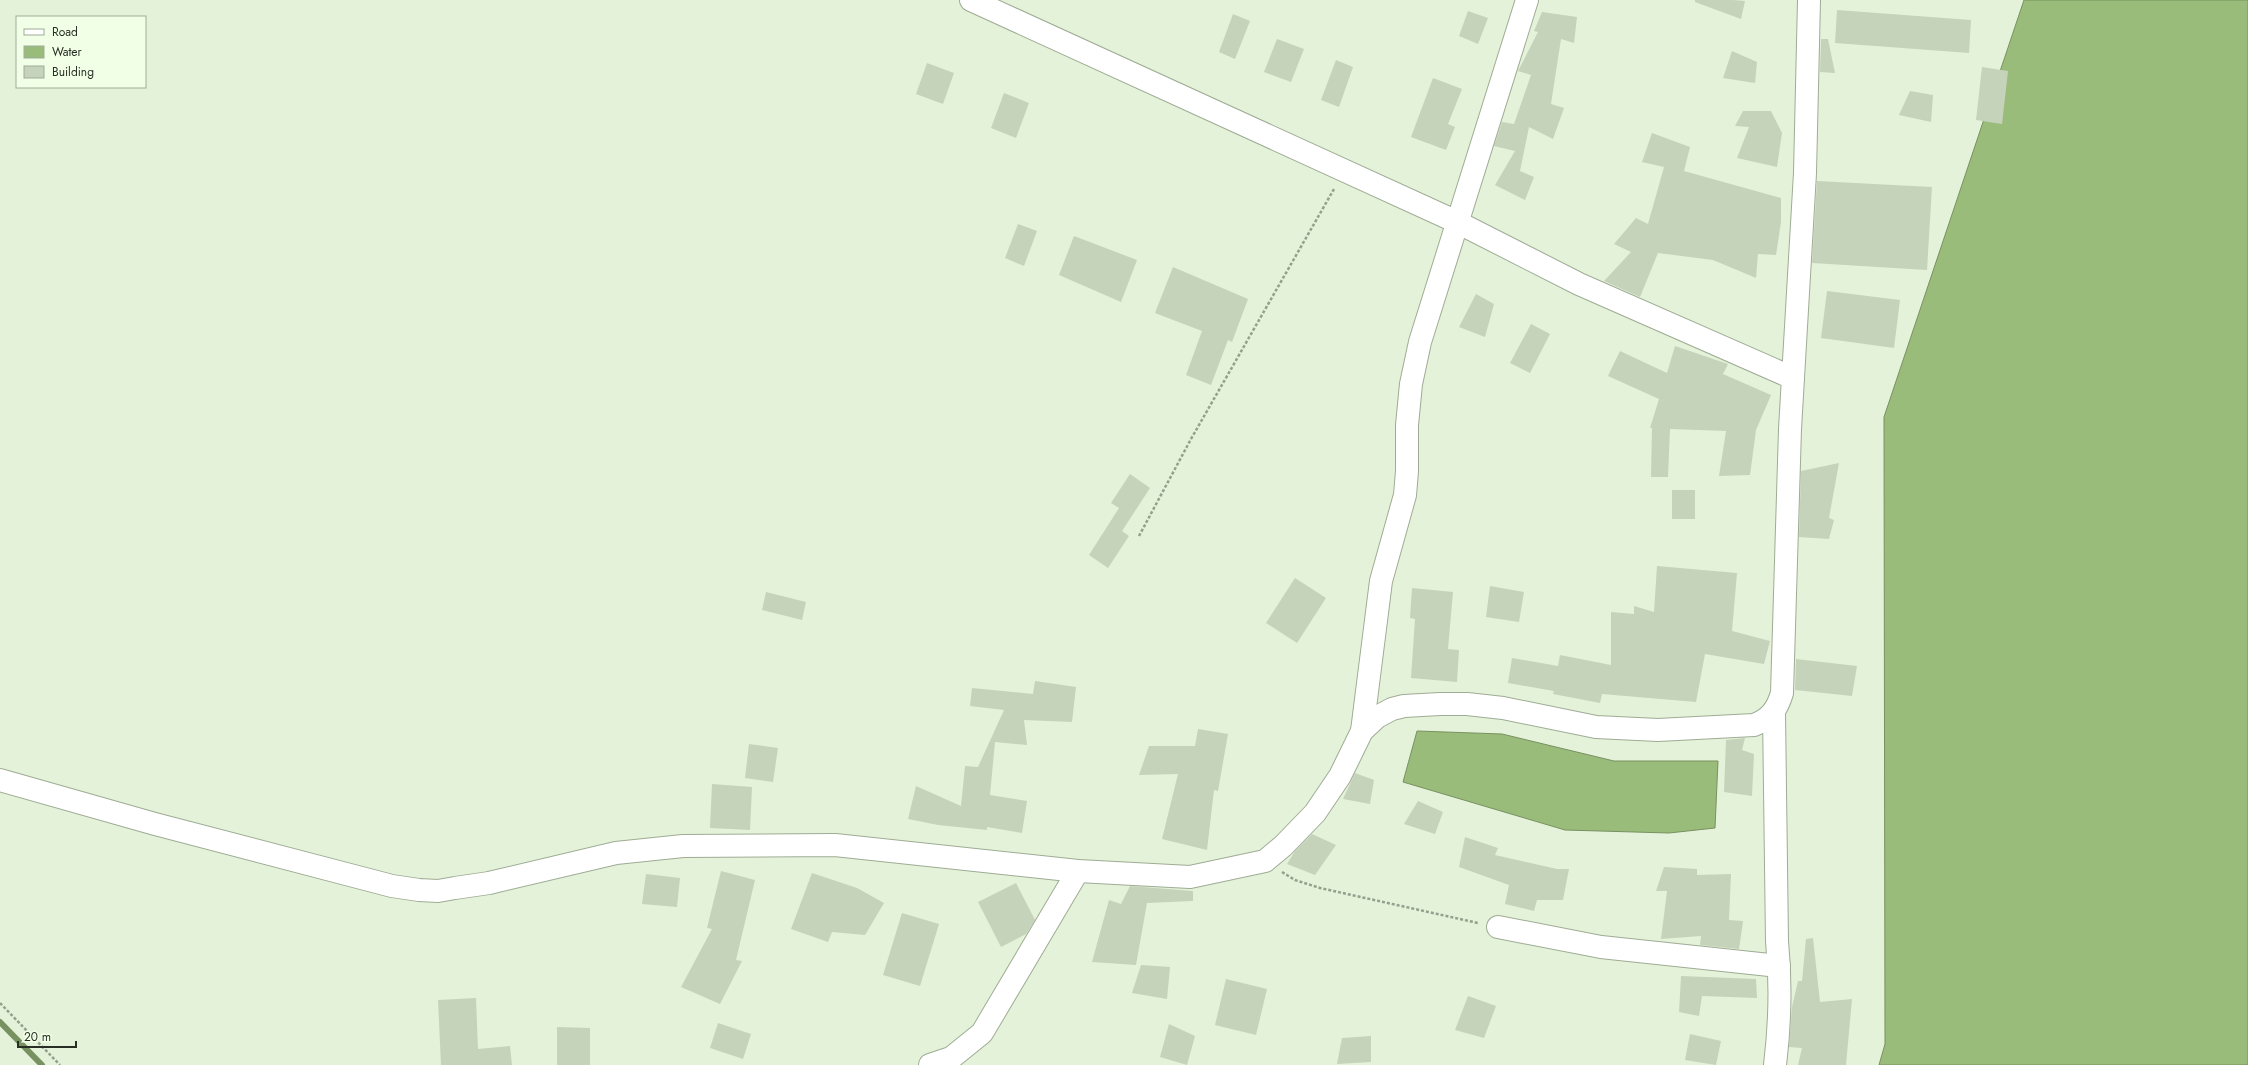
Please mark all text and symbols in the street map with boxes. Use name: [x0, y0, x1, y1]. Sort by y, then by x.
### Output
legend: [16, 16, 146, 88]
text: Road: [52, 23, 78, 41]
text: Water: [52, 43, 83, 61]
text: Building: [52, 63, 94, 81]
scale bar: [18, 1023, 76, 1049]
text: 20 m: [24, 1028, 51, 1046]

